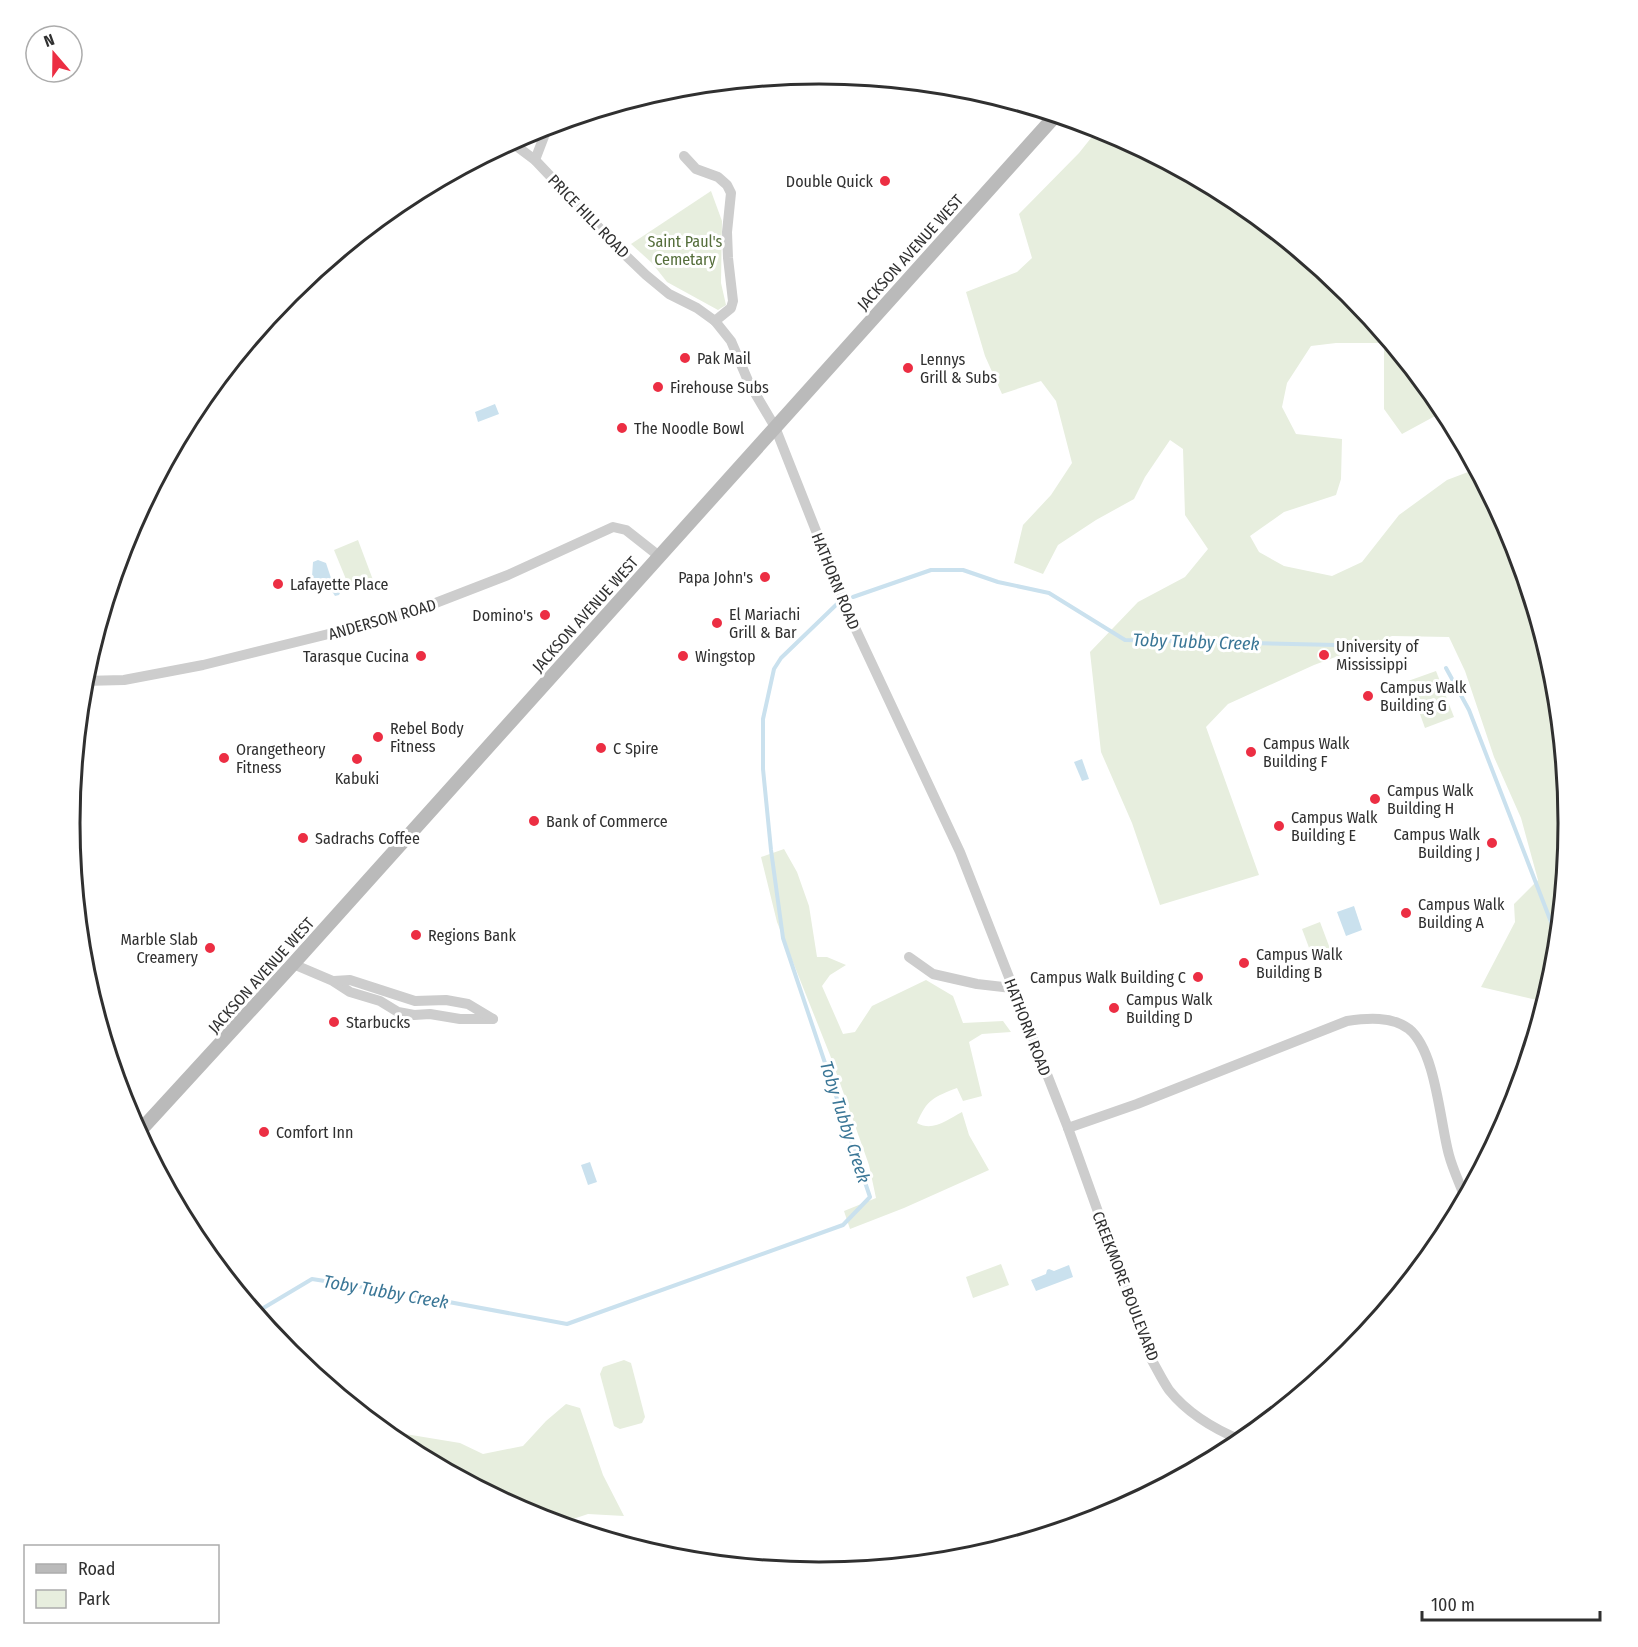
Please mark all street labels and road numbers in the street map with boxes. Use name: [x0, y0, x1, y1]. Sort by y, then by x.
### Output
street label: PRICE HILL ROAD: [544, 171, 633, 262]
street label: JACKSON AVENUE WEST: [853, 190, 968, 314]
street label: HATHORN ROAD: [807, 530, 864, 632]
street label: JACKSON AVENUE WEST: [528, 552, 643, 676]
street label: ANDERSON ROAD: [326, 595, 438, 644]
street label: JACKSON AVENUE WEST: [204, 913, 319, 1037]
street label: HATHORN ROAD: [1000, 976, 1055, 1079]
street label: CREEKMORE BOULEVARD: [1088, 1209, 1163, 1364]

